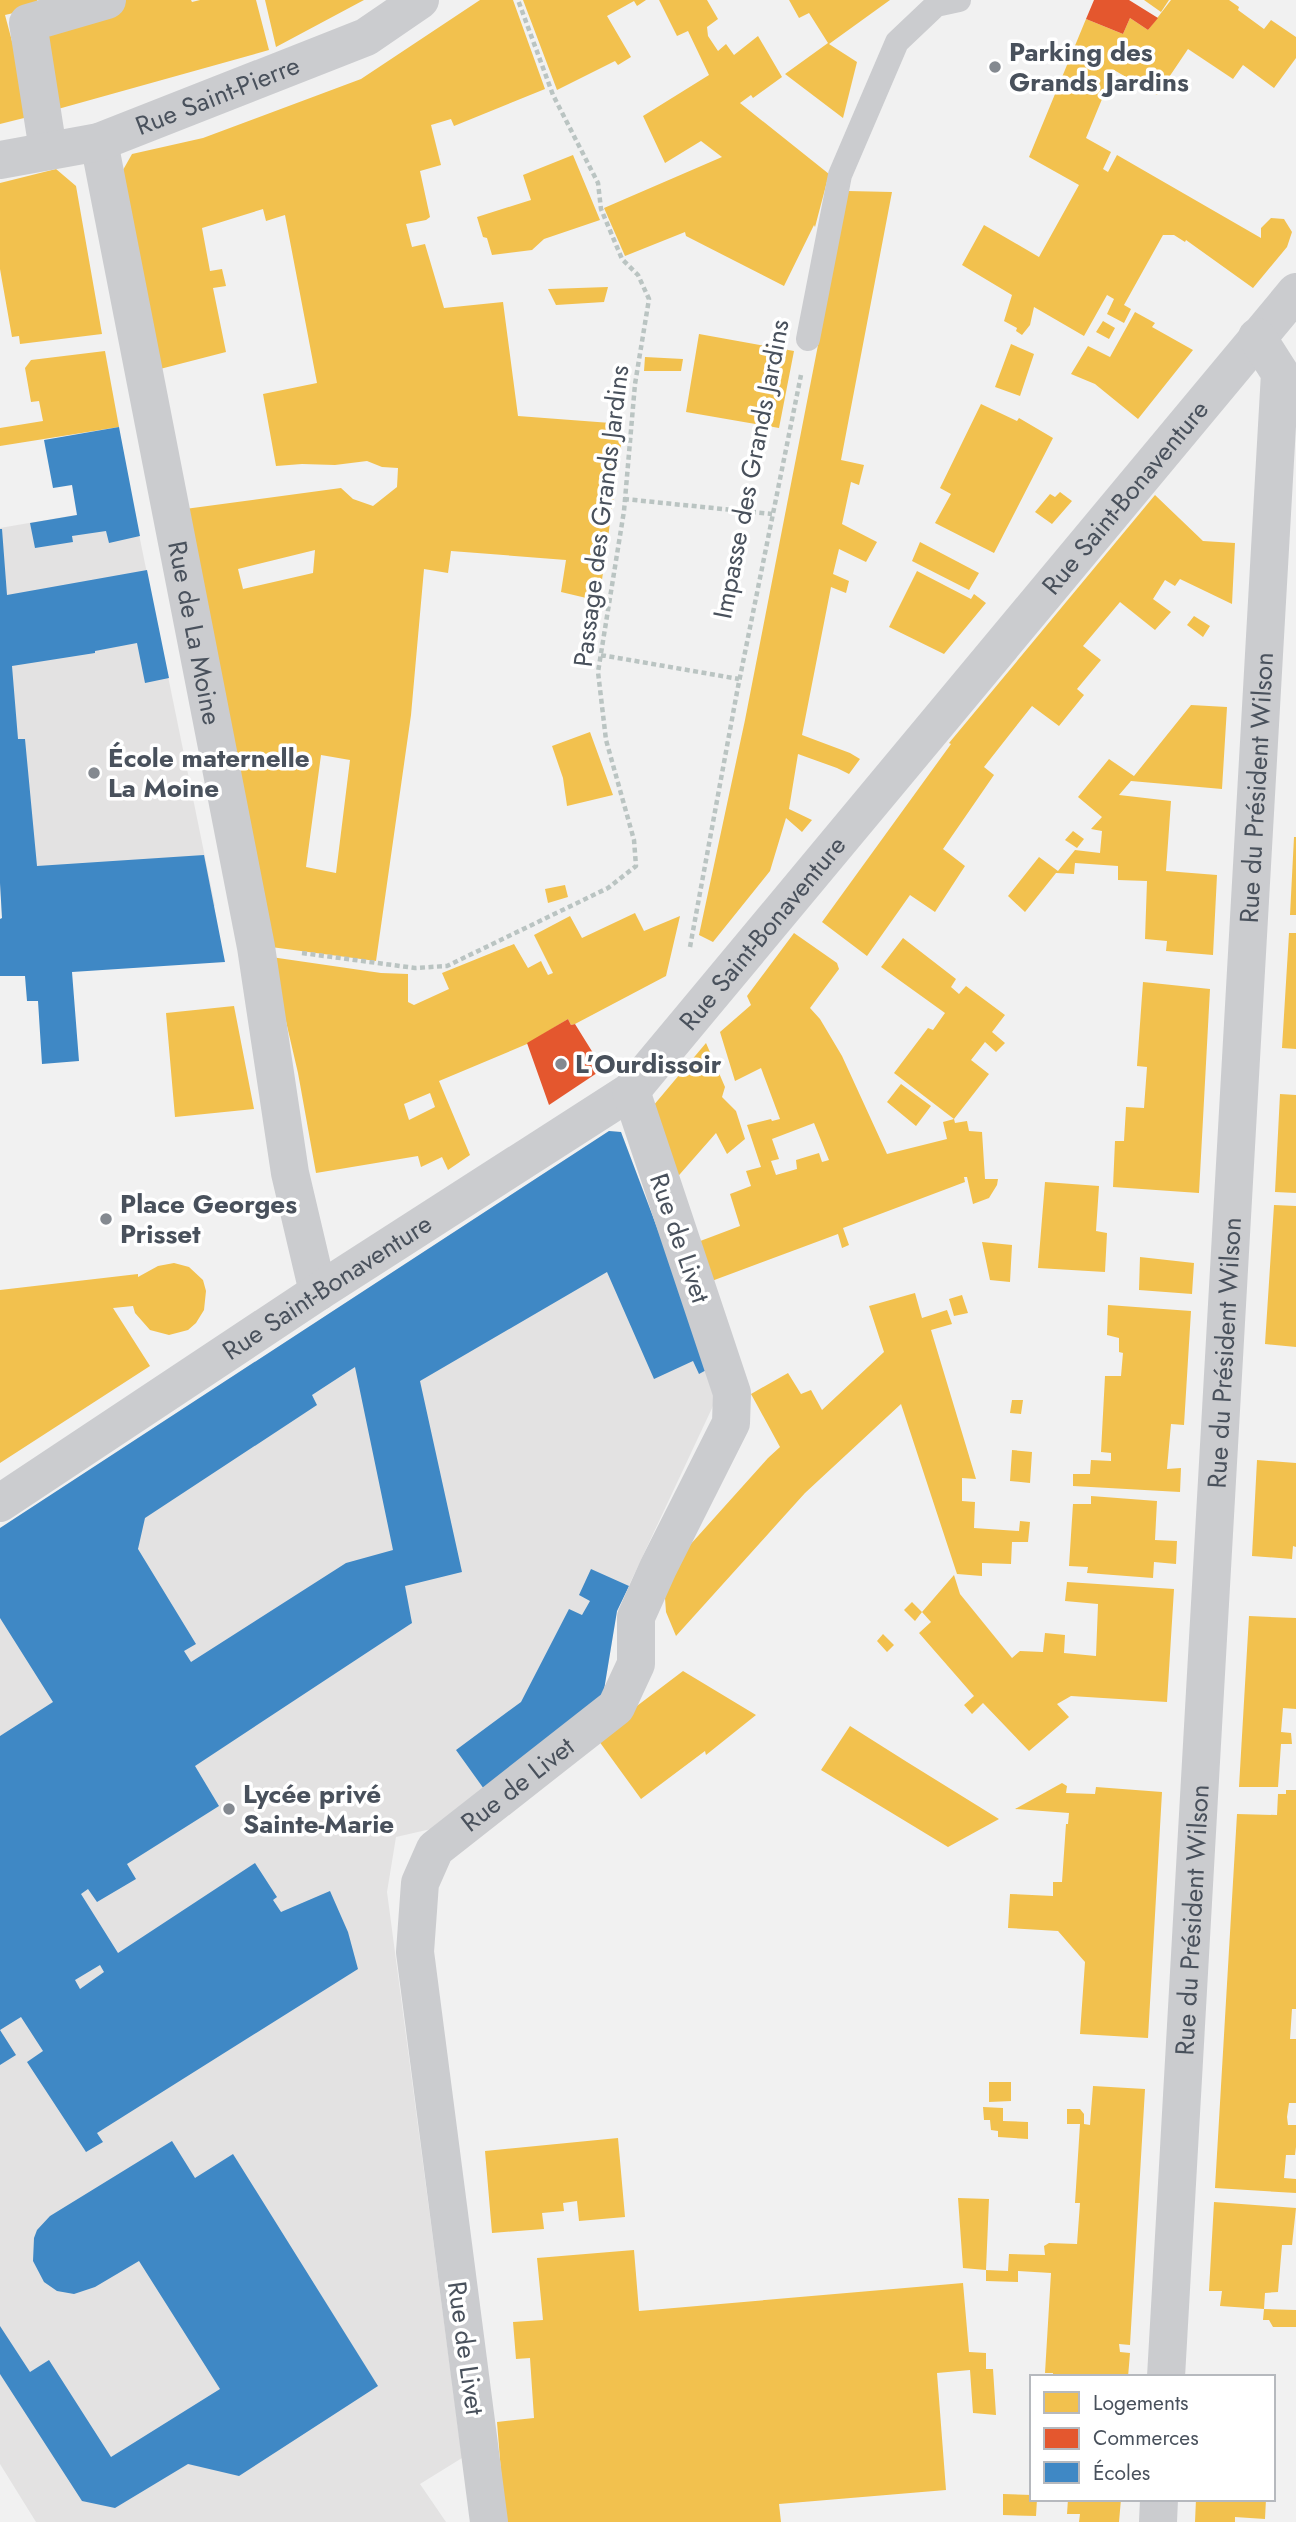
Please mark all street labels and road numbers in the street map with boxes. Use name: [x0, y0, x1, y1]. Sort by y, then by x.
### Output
street label: Rue Saint-Pierre: [130, 46, 305, 145]
street label: Impasse des Grands Jardins: [703, 316, 799, 622]
street label: Passage des Grands Jardins: [564, 363, 638, 669]
street label: Rue Saint-Bonaventure: [1033, 392, 1217, 603]
street label: Rue de La Moine: [158, 538, 231, 728]
street label: Rue du Président Wilson: [1230, 651, 1283, 924]
street label: Rue Saint-Bonaventure: [670, 828, 855, 1039]
street label: Rue de Livet: [640, 1168, 720, 1309]
street label: Rue Saint-Bonaventure: [215, 1205, 439, 1369]
street label: Rue du Président Wilson: [1198, 1216, 1251, 1489]
street label: Rue de Livet: [453, 1727, 583, 1841]
street label: Rue du Président Wilson: [1165, 1783, 1219, 2056]
street label: Rue de Livet: [438, 2279, 494, 2418]

